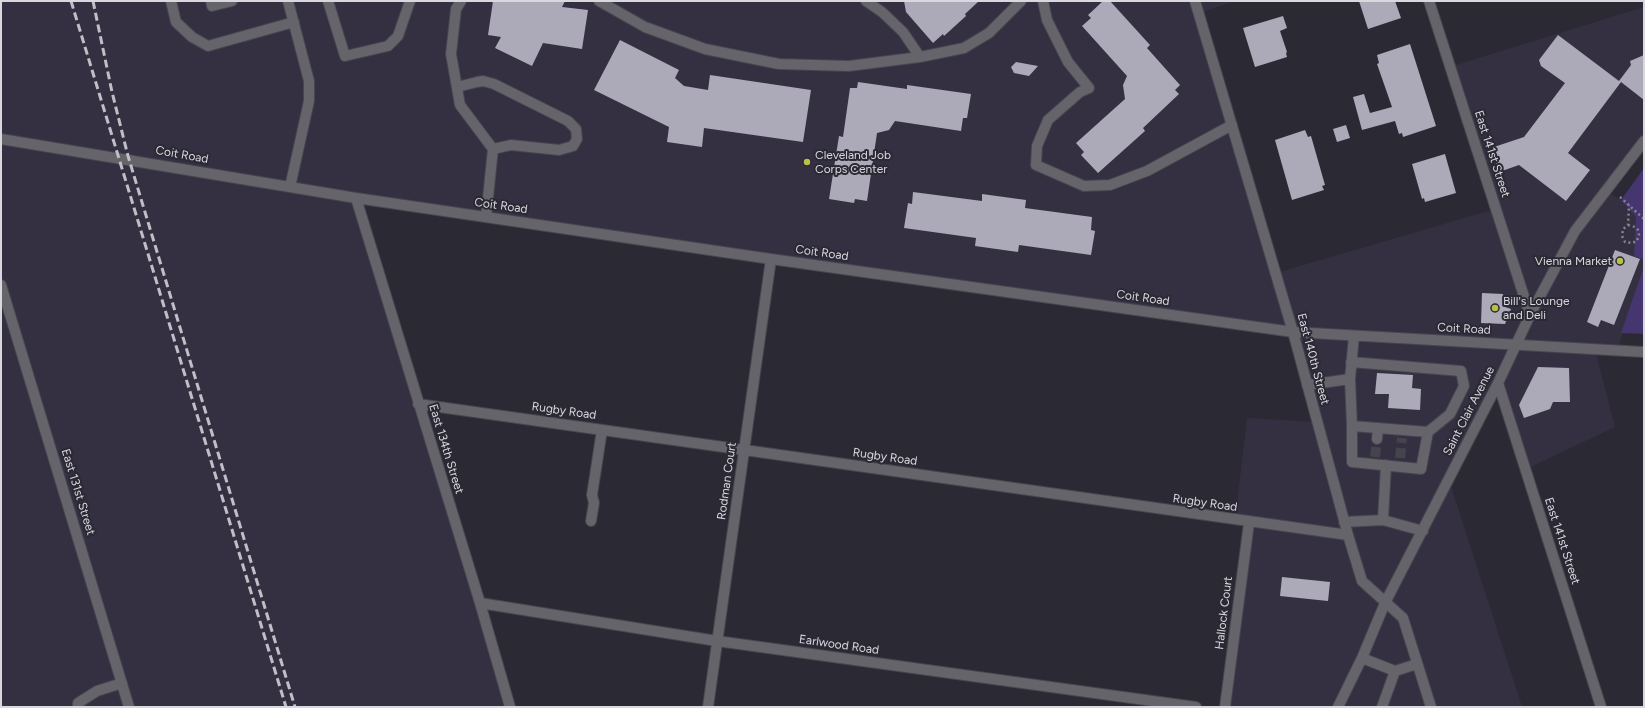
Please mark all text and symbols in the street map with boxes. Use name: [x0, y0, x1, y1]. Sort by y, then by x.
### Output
street label: East 141st Street: [1471, 109, 1513, 199]
street label: Coit Road: [154, 143, 210, 167]
place label: Cleveland Job Corps Center: [815, 148, 891, 176]
marker: Cleveland Job Corps Center: [802, 157, 812, 167]
street label: Coit Road: [473, 195, 529, 217]
street label: Coit Road: [794, 242, 850, 264]
place label: Vienna Market: [1535, 254, 1612, 268]
marker: Vienna Market: [1615, 256, 1625, 266]
street label: Coit Road: [1115, 287, 1171, 309]
place label: Bill's Lounge and Deli: [1503, 294, 1570, 322]
marker: Bill's Lounge and Deli: [1490, 303, 1500, 313]
street label: East 140th Street: [1294, 312, 1332, 406]
street label: Coit Road: [1437, 320, 1491, 338]
street label: Saint Clair Avenue: [1440, 364, 1498, 458]
street label: Rugby Road: [531, 399, 597, 423]
street label: East 134th Street: [426, 402, 466, 496]
street label: Rodman Court: [714, 441, 740, 521]
street label: Rugby Road: [852, 445, 918, 469]
street label: East 131st Street: [58, 447, 98, 537]
street label: Rugby Road: [1172, 491, 1238, 515]
street label: East 141st Street: [1541, 496, 1583, 586]
street label: Hallock Court: [1212, 576, 1236, 650]
street label: Earlwood Road: [798, 632, 880, 658]

